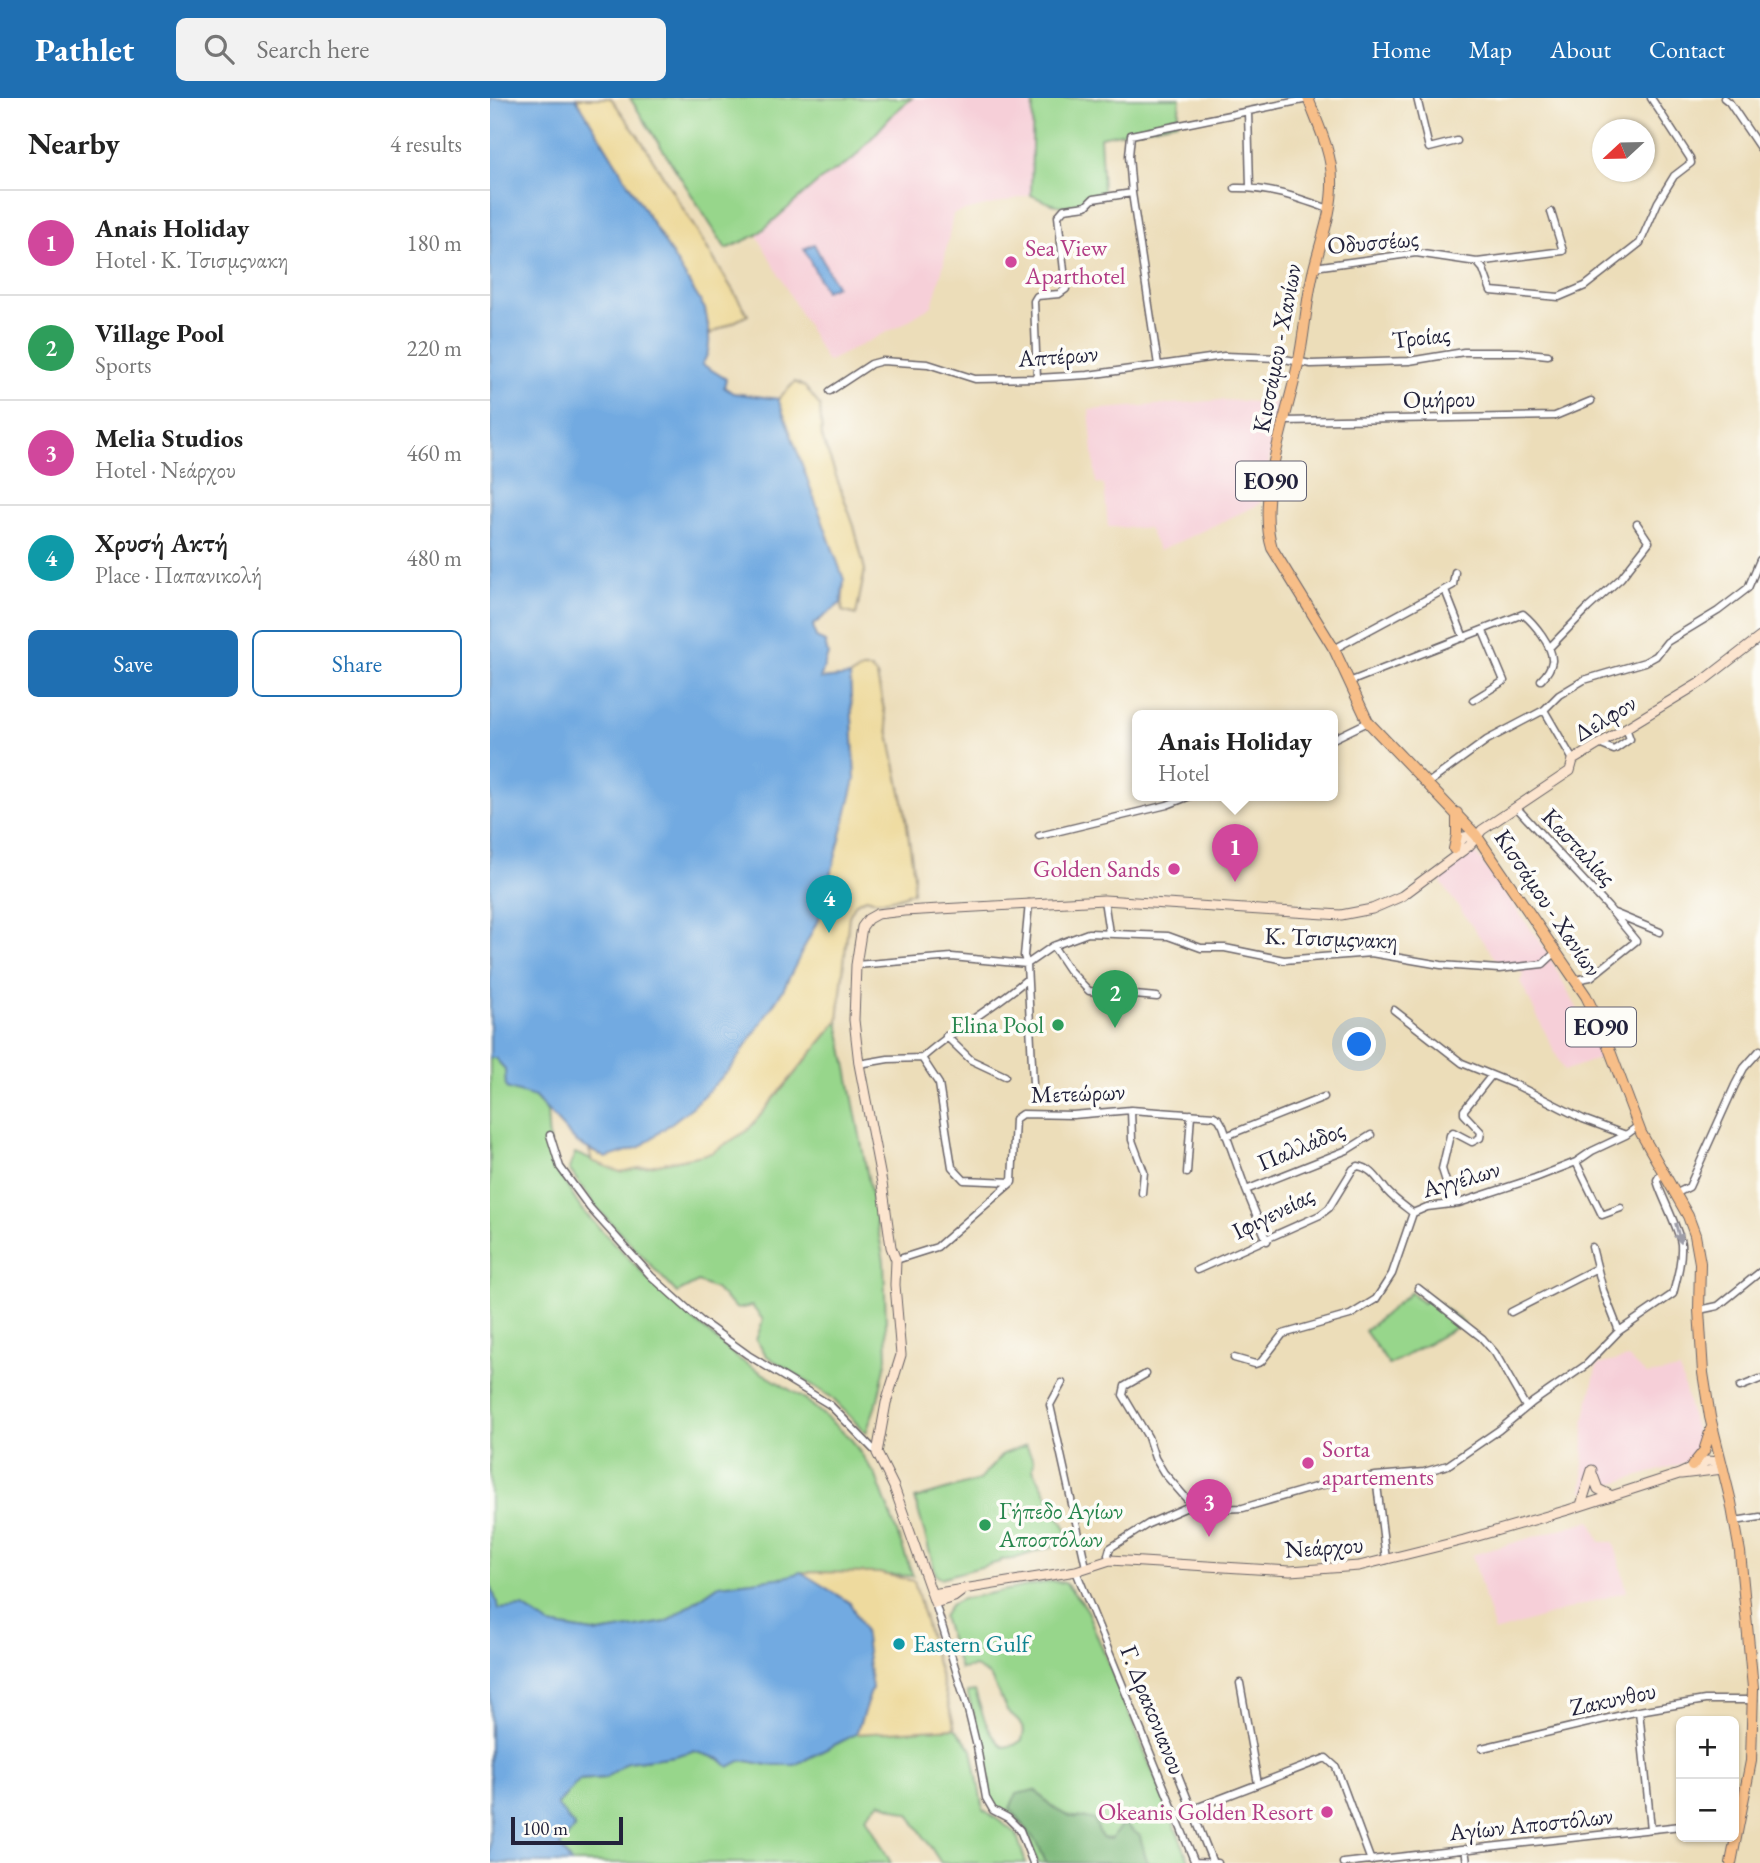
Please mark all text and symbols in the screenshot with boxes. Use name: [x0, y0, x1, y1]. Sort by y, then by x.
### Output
search box: [176, 18, 666, 81]
text: Pathlet: [35, 28, 134, 71]
icon: search: [200, 30, 238, 68]
text: Search here: [256, 32, 369, 66]
text: Home: [1371, 34, 1431, 65]
text: Map: [1469, 34, 1512, 65]
text: About: [1550, 34, 1611, 65]
text: Contact: [1649, 34, 1725, 65]
north arrow: [1592, 119, 1655, 182]
text: Nearby: [28, 124, 120, 163]
text: 4 results: [390, 129, 462, 159]
text: Anais Holiday: [95, 211, 249, 245]
street label: Οδυσσέως: [1326, 222, 1420, 261]
text: 1: [45, 228, 57, 258]
text: 180 m: [406, 228, 462, 258]
place label: Sea View Aparthotel: [1024, 232, 1126, 291]
text: Hotel · Κ. Τσισμςνακη: [95, 245, 288, 275]
marker: Sea View Aparthotel: [1003, 254, 1019, 270]
street label: Κισσάμου - Χανίων: [1245, 261, 1308, 435]
text: Village Pool: [95, 316, 224, 350]
street label: Τροίας: [1390, 318, 1452, 355]
text: 2: [45, 333, 57, 363]
text: 220 m: [406, 333, 462, 363]
street label: Απτέρων: [1016, 337, 1099, 374]
text: Sports: [95, 350, 151, 380]
street label: Ομήρου: [1402, 382, 1475, 415]
text: Melia Studios: [95, 421, 243, 455]
text: 3: [45, 438, 57, 468]
text: 460 m: [406, 438, 462, 468]
text: Hotel · Νεάρχου: [95, 455, 236, 485]
road number: ΕΟ90: [1236, 462, 1306, 500]
text: Χρυσή Ακτή: [95, 526, 228, 560]
text: 4: [45, 543, 57, 573]
text: 480 m: [406, 543, 462, 573]
text: Place · Παπανικολή: [95, 560, 262, 590]
button: Save: [28, 630, 238, 697]
button: Share: [252, 630, 462, 697]
street label: Δελφον: [1568, 687, 1642, 748]
popup: [1132, 710, 1338, 801]
text: Anais Holiday: [1158, 724, 1312, 758]
text: Hotel: [1158, 758, 1210, 788]
street label: Κασταλίας: [1535, 801, 1623, 892]
street label: Κισσάμου - Χανίων: [1488, 823, 1609, 982]
pin: 1: [1212, 824, 1258, 882]
place label: Golden Sands: [1033, 853, 1160, 884]
marker: Golden Sands: [1166, 861, 1182, 877]
pin: 4: [806, 875, 852, 933]
street label: Κ. Τσισμςνακη: [1264, 920, 1398, 955]
pin: 2: [1092, 970, 1138, 1028]
road number: ΕΟ90: [1566, 1008, 1636, 1046]
place label: Elina Pool: [951, 1009, 1044, 1040]
marker: Elina Pool: [1050, 1017, 1066, 1033]
your location: [1342, 1027, 1376, 1061]
street label: Μετεώρων: [1030, 1075, 1126, 1110]
street label: Παλλάδος: [1252, 1113, 1349, 1178]
street label: Αγγέλων: [1417, 1153, 1503, 1205]
street label: Ιφιγενείας: [1227, 1179, 1319, 1246]
one-way arrow: [1673, 1222, 1684, 1244]
place label: Sorta apartements: [1322, 1433, 1434, 1492]
marker: Sorta apartements: [1300, 1455, 1316, 1471]
pin: 3: [1186, 1479, 1232, 1537]
place label: Γήπεδο Αγίων Αποστόλων: [998, 1495, 1123, 1554]
marker: Γήπεδο Αγίων Αποστόλων: [977, 1517, 993, 1533]
street label: Νεάρχου: [1284, 1528, 1364, 1565]
place label: Eastern Gulf: [913, 1628, 1033, 1659]
marker: Eastern Gulf: [891, 1636, 907, 1652]
street label: Γ. Δρακονιανου: [1113, 1641, 1193, 1779]
street label: Ζακυνθου: [1567, 1674, 1659, 1723]
map controls: [1676, 1716, 1739, 1842]
button: +: [1676, 1716, 1739, 1779]
button: −: [1676, 1779, 1739, 1842]
place label: Okeanis Golden Resort: [1098, 1796, 1313, 1827]
street label: Αγίων Αποστόλων: [1446, 1799, 1614, 1848]
marker: Okeanis Golden Resort: [1319, 1804, 1335, 1820]
scale bar: [511, 1814, 623, 1846]
text: 100 m: [522, 1816, 568, 1841]

